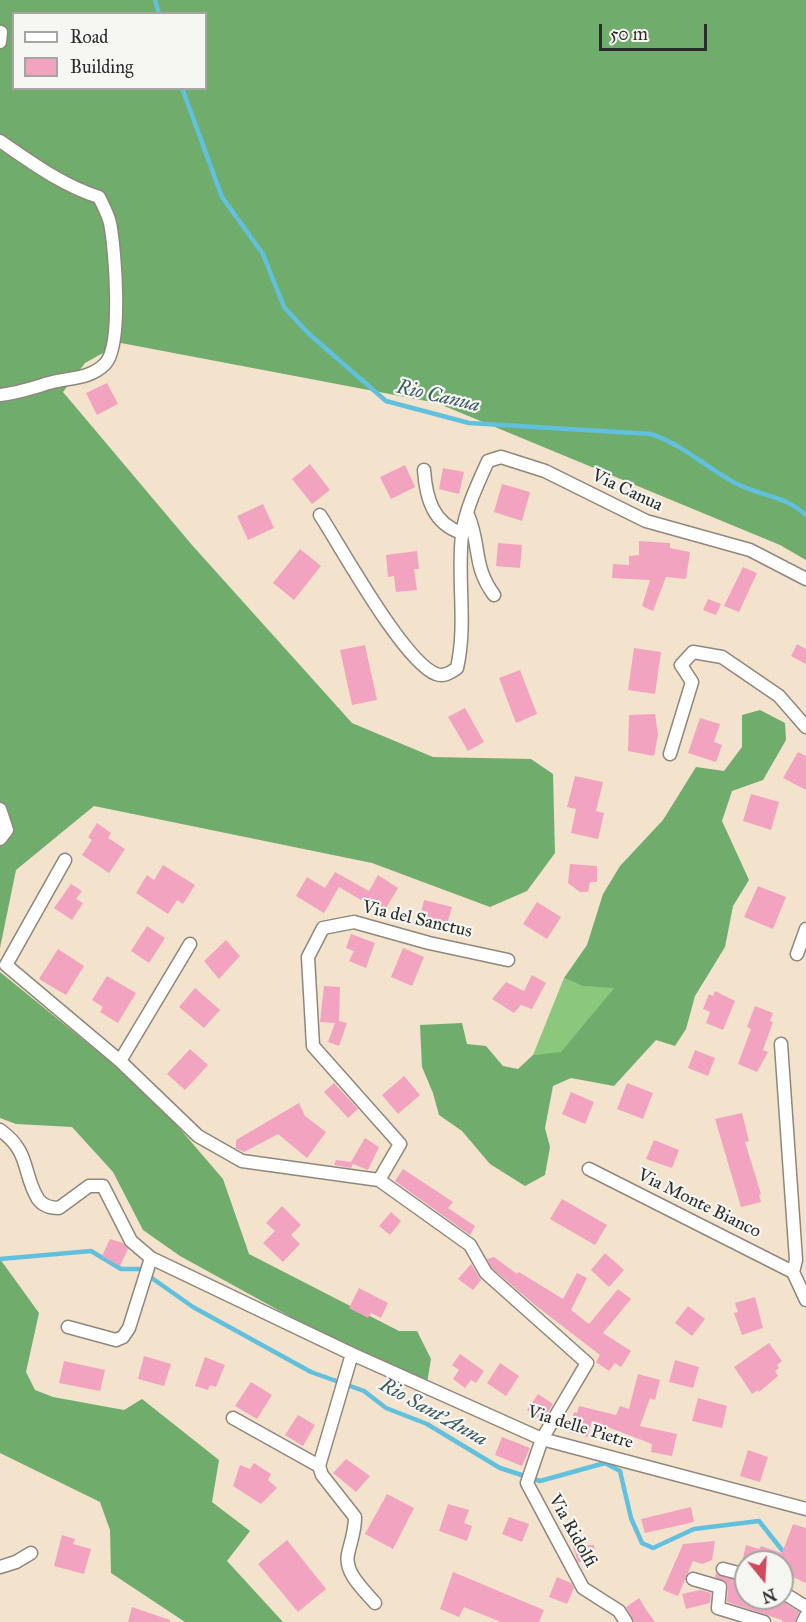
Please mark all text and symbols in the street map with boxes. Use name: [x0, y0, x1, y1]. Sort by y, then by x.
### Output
legend: [12, 12, 207, 90]
scale bar: [602, 12, 710, 50]
text: 50 m: [610, 23, 648, 45]
text: Road: [70, 26, 108, 48]
text: Building: [70, 56, 133, 78]
water label: Rio Canua: [394, 376, 482, 418]
street label: Via Canua: [588, 465, 666, 517]
street label: Via del Sanctus: [360, 897, 474, 943]
street label: Via Monte Bianco: [634, 1165, 764, 1243]
water label: Rio Sant'Anna: [375, 1374, 491, 1452]
street label: Via delle Pietre: [524, 1402, 636, 1454]
street label: Via Ridolfi: [543, 1491, 601, 1571]
north arrow: [734, 1550, 794, 1610]
text: N: [760, 1585, 778, 1607]

